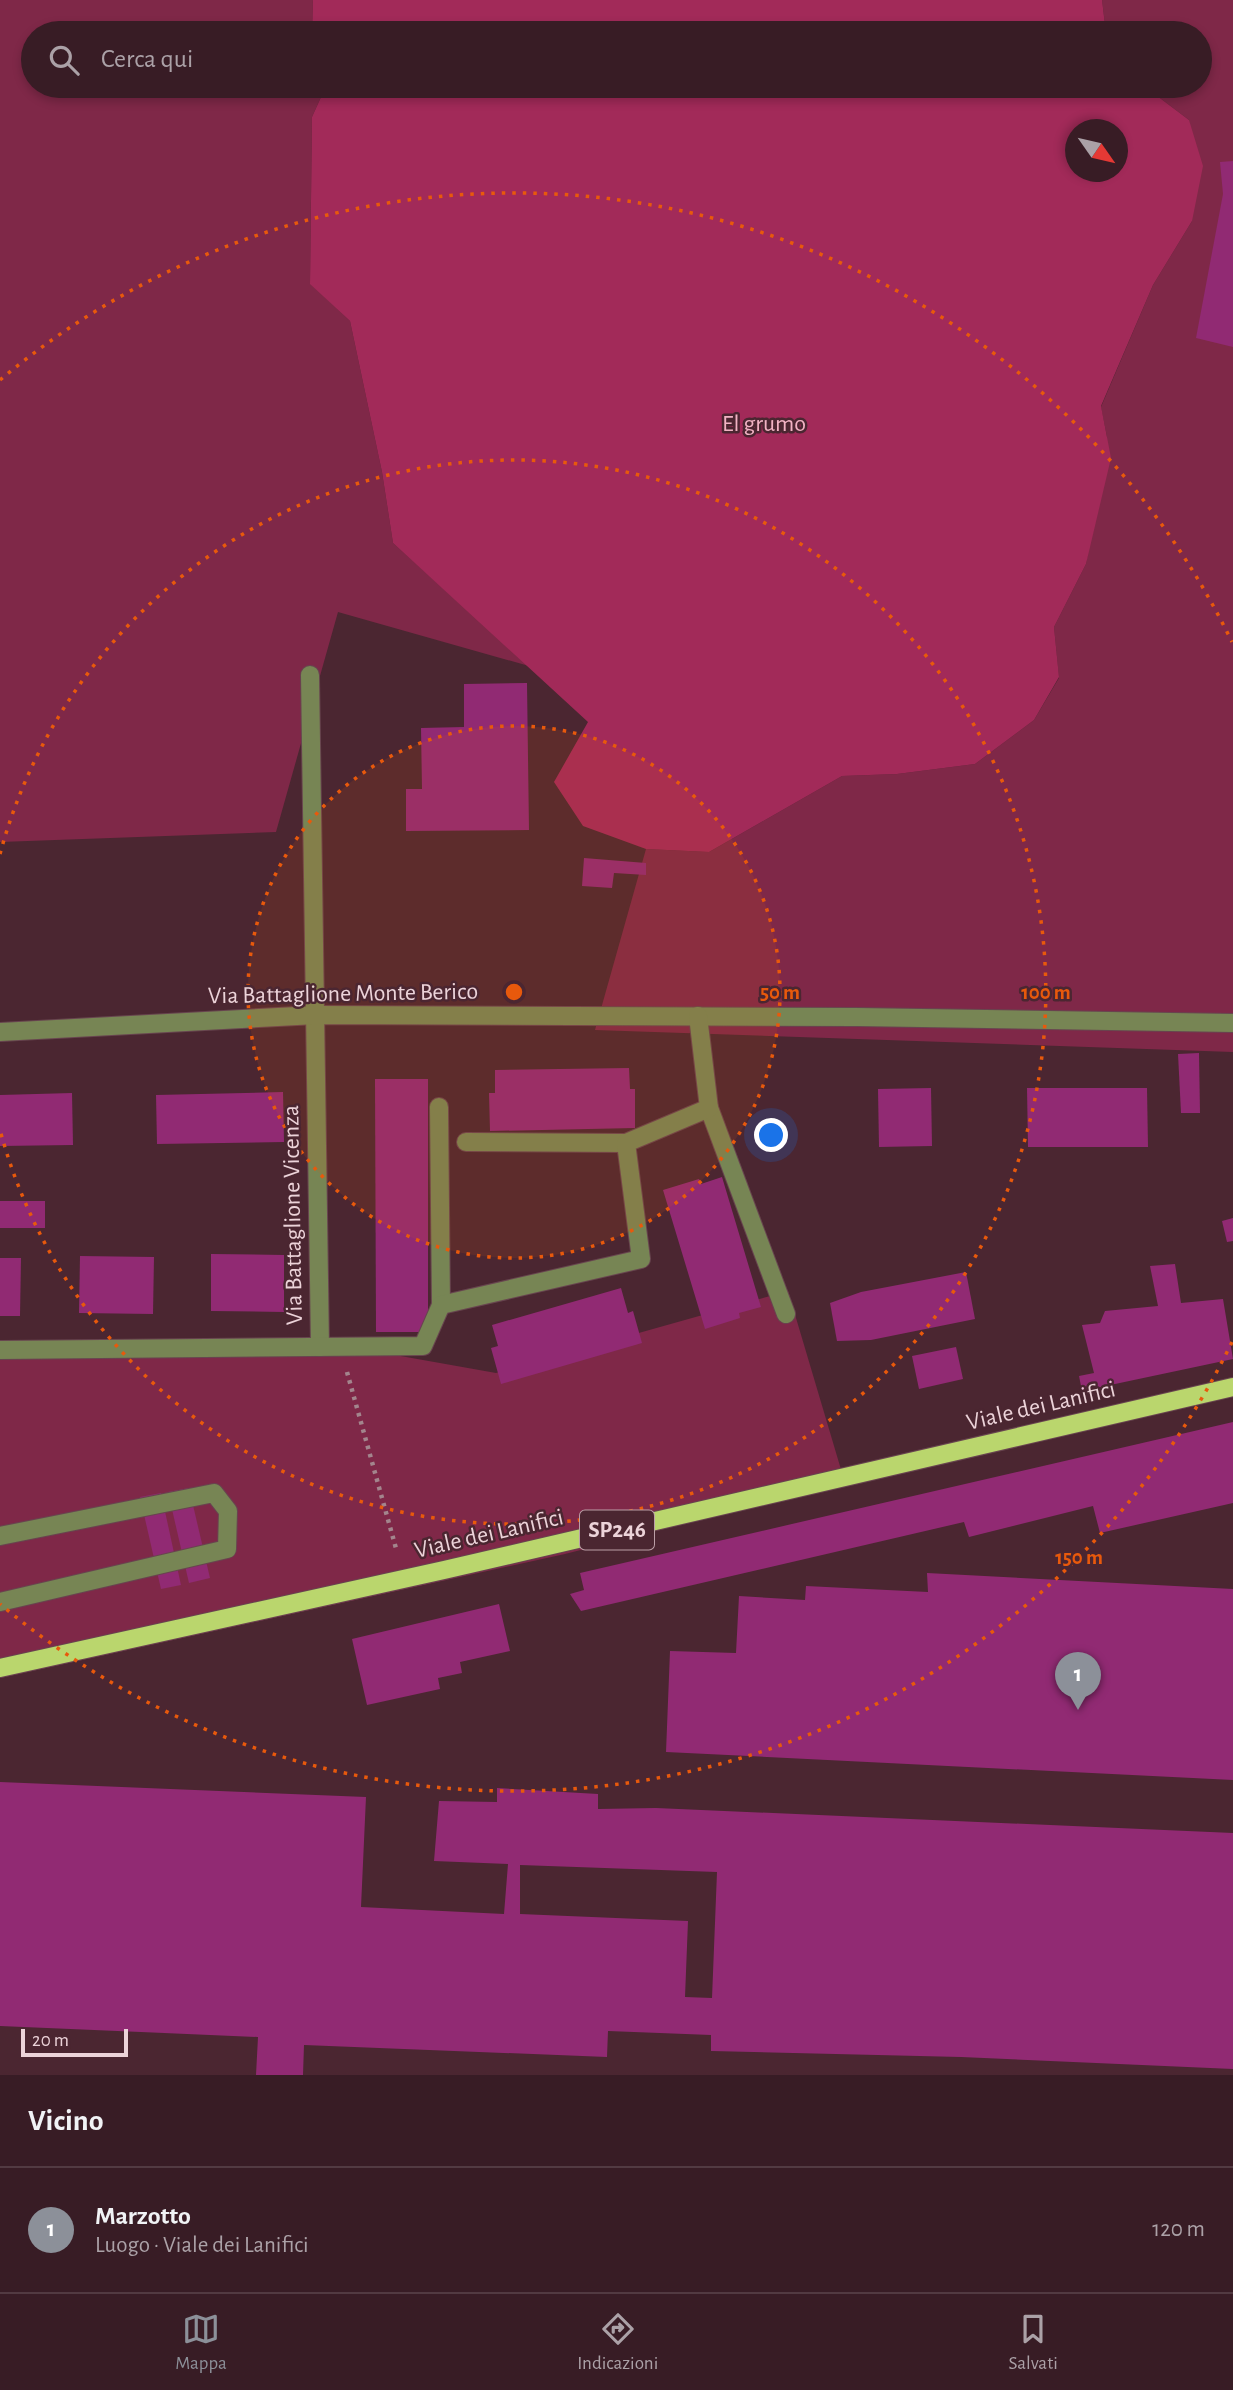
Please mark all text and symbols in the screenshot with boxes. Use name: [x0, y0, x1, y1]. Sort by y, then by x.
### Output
search box: [21, 21, 1212, 98]
icon: search: [45, 41, 83, 79]
text: Cerca qui: [101, 46, 193, 72]
north arrow: [1065, 119, 1128, 182]
park label: El grumo: [722, 412, 806, 436]
street label: Via Battaglione Monte Berico: [208, 980, 478, 1008]
centre of rings: [502, 980, 526, 1004]
text: 50 m: [760, 982, 800, 1003]
text: 100 m: [1021, 982, 1071, 1003]
street label: Via Battaglione Vicenza: [279, 1105, 307, 1325]
your location: [754, 1118, 788, 1152]
street label: Viale dei Lanifici: [964, 1377, 1118, 1435]
street label: Viale dei Lanifici: [412, 1505, 566, 1563]
road number: SP246: [580, 1511, 654, 1550]
text: 150 m: [1055, 1547, 1103, 1568]
pin: 1: [1055, 1652, 1101, 1710]
scale bar: [21, 2026, 128, 2058]
text: 20 m: [32, 2031, 69, 2050]
text: Vicino: [28, 2106, 104, 2136]
text: Marzotto: [95, 2203, 191, 2229]
text: 1: [47, 2218, 55, 2241]
text: 120 m: [1152, 2218, 1205, 2241]
text: Luogo · Viale dei Lanifici: [95, 2234, 309, 2257]
tab: Mappa: [175, 2310, 227, 2375]
tab: Indicazioni: [577, 2310, 658, 2375]
tab: Salvati: [1009, 2310, 1058, 2375]

